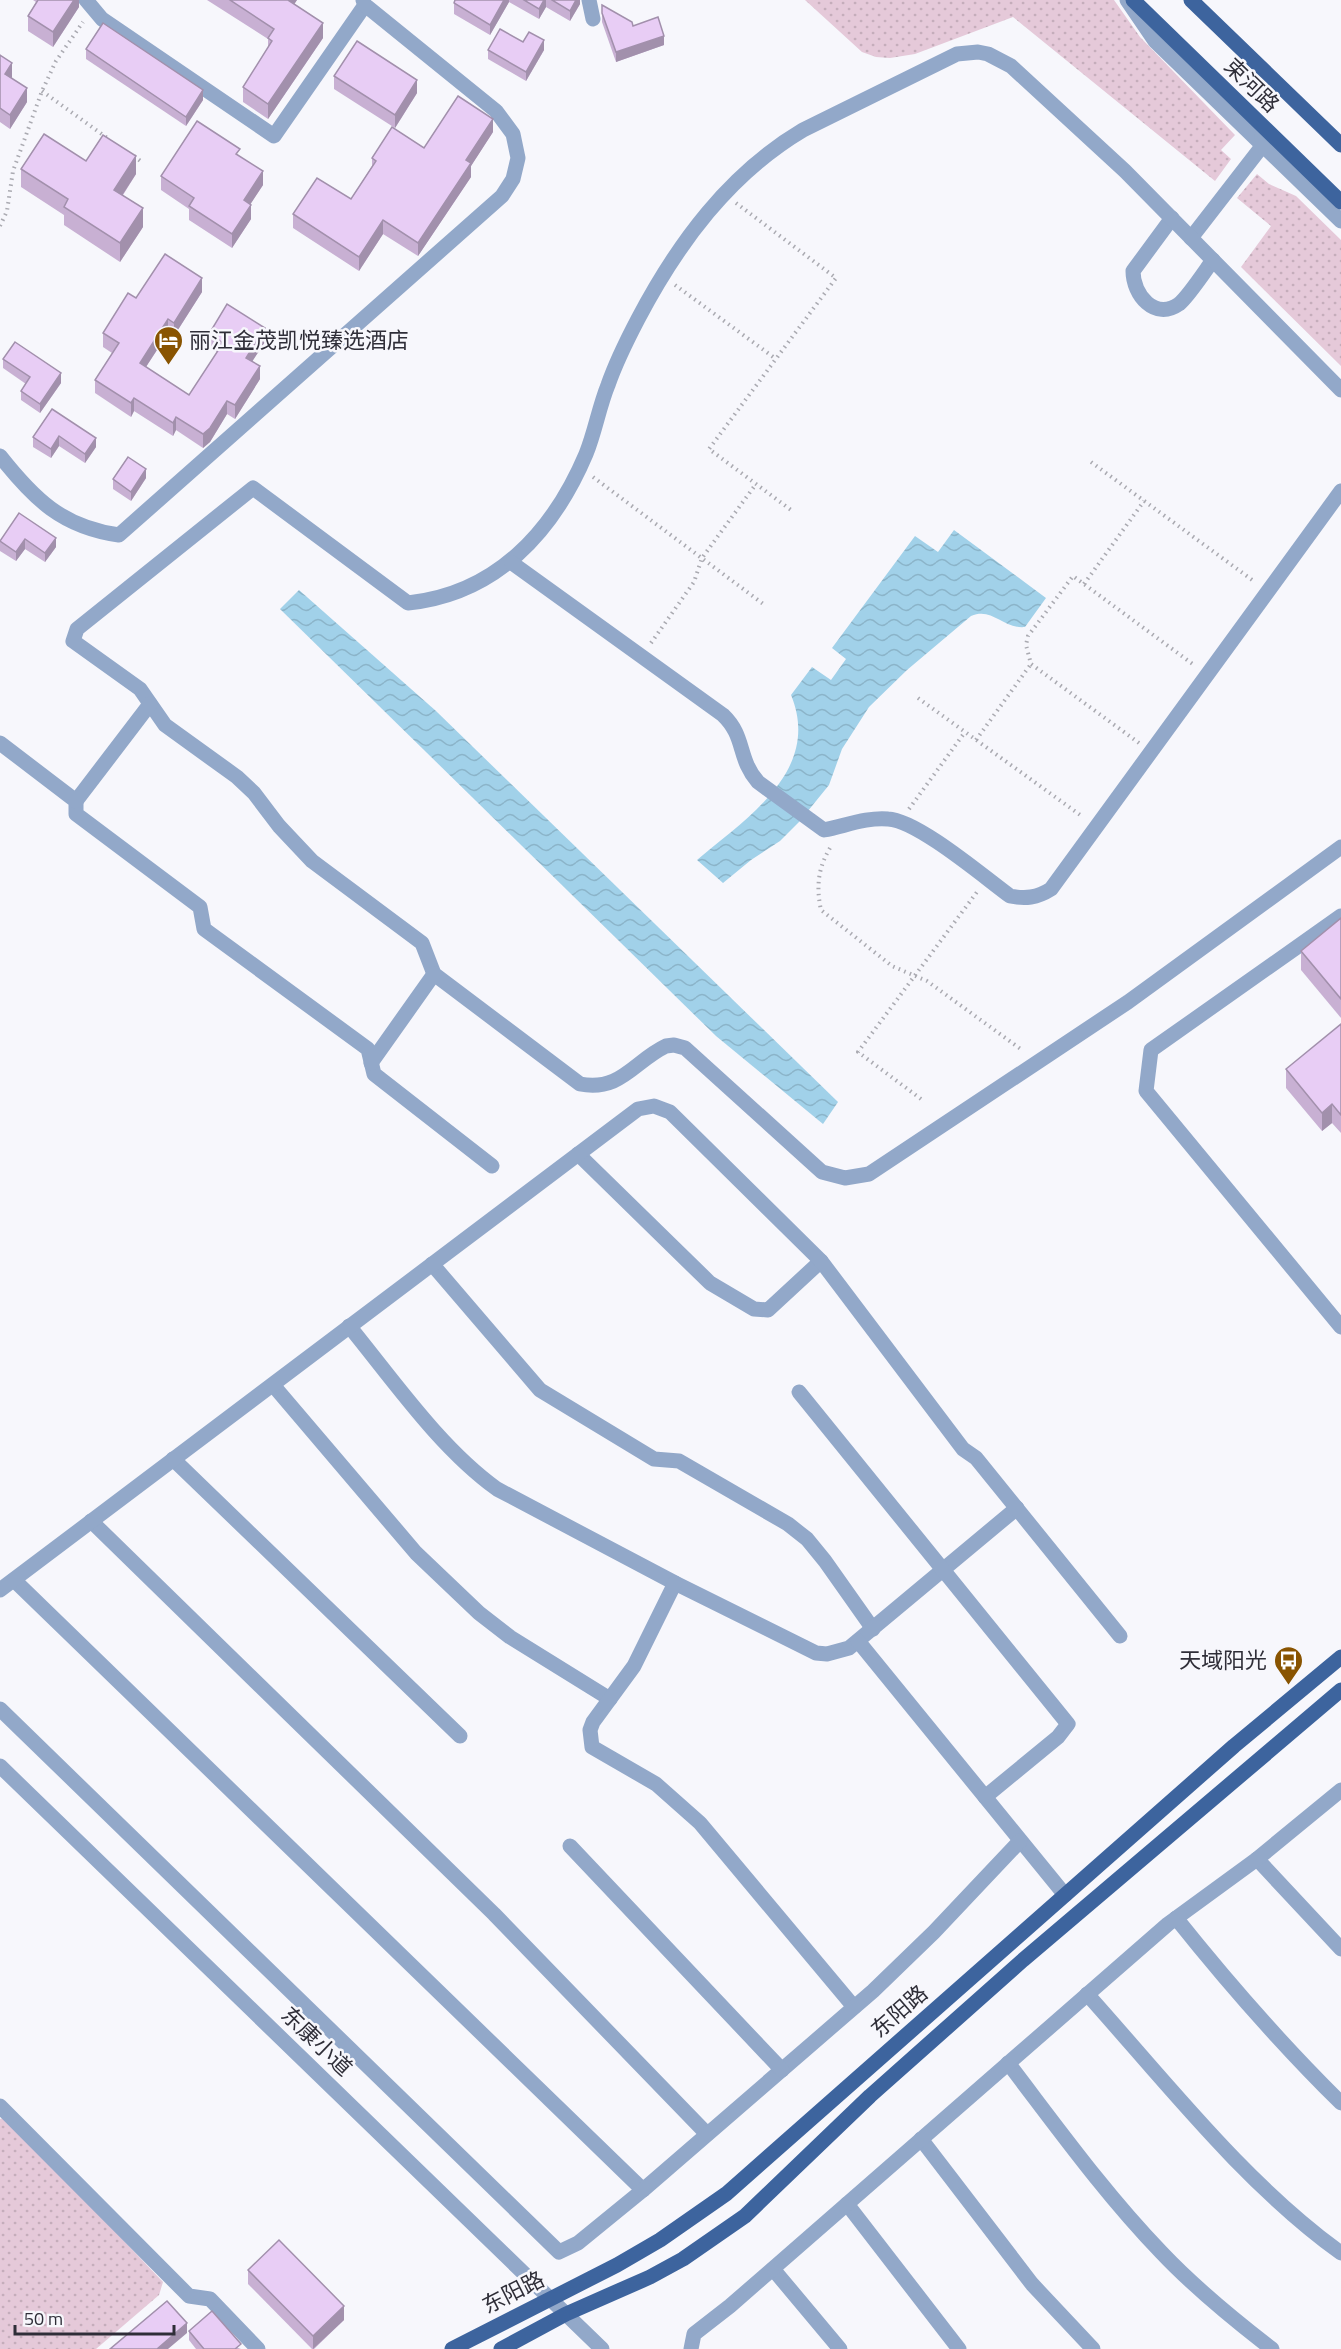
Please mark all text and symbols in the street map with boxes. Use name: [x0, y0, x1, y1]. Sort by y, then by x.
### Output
street label: 束河路: [1216, 50, 1288, 120]
place label: 丽江金茂凯悦臻选酒店: [189, 323, 409, 357]
hotel icon: 丽江金茂凯悦臻选酒店: [152, 324, 184, 366]
place label: 天域阳光: [1179, 1643, 1267, 1677]
bus stop icon: 天域阳光: [1272, 1644, 1304, 1686]
street label: 东阳路: [863, 1977, 935, 2045]
street label: 东康小道: [274, 1998, 360, 2084]
street label: 东阳路: [476, 2262, 550, 2322]
scale bar: [15, 2298, 174, 2336]
text: 50 m: [24, 2305, 63, 2332]

